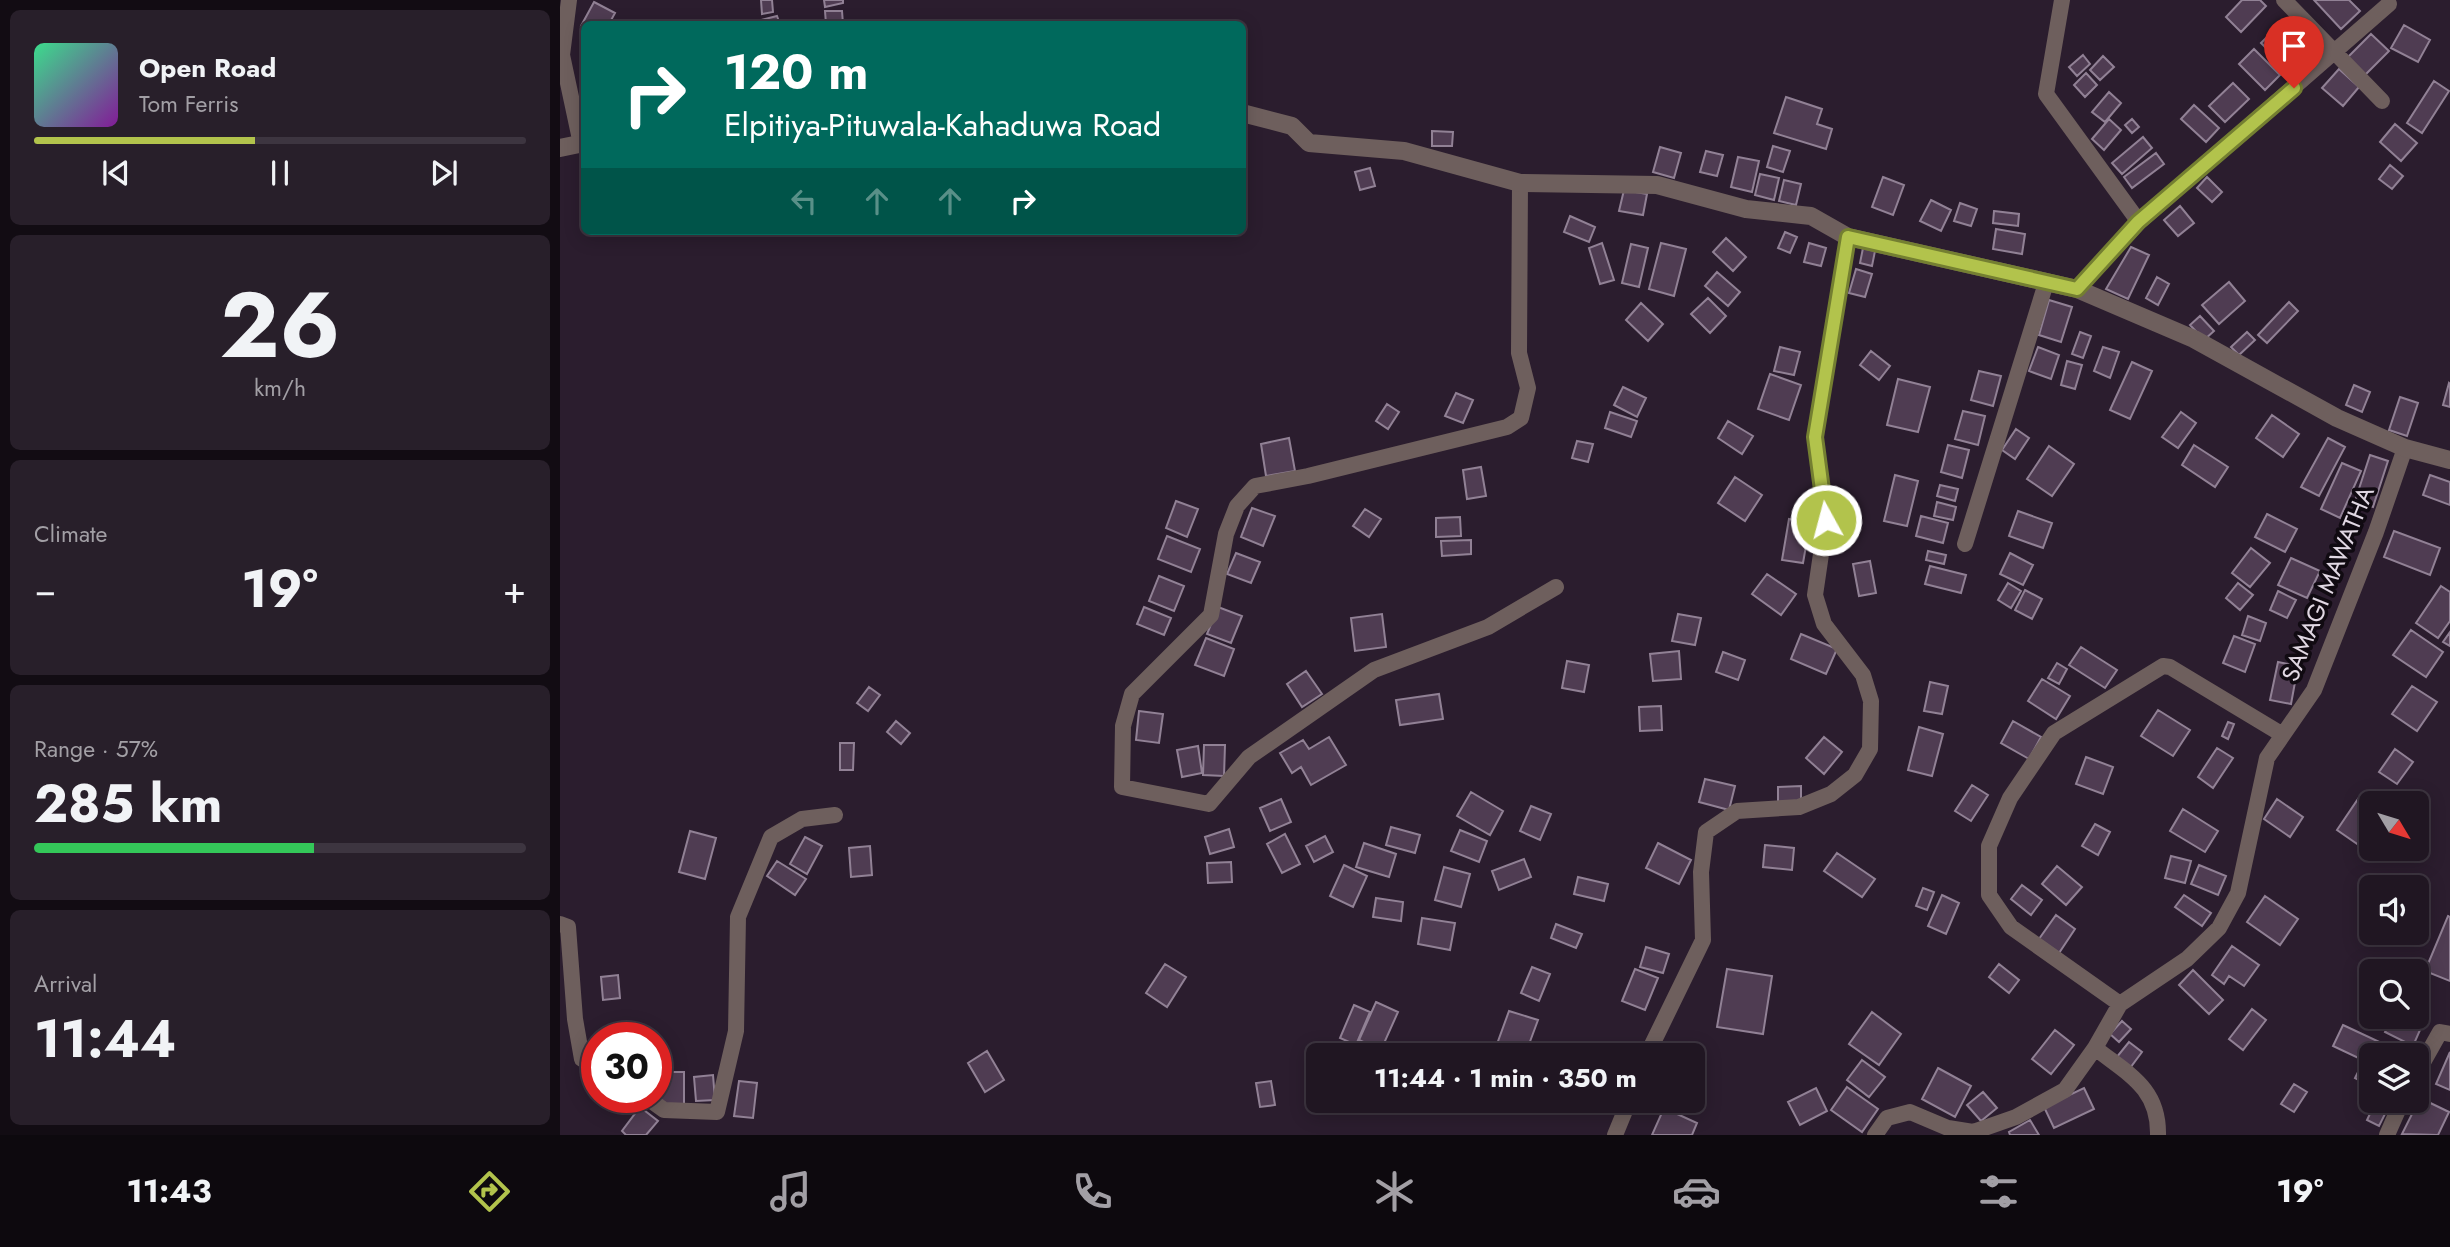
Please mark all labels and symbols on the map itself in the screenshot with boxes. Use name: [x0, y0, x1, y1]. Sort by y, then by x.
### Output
pin: [2264, 16, 2324, 88]
street label: SAMAGI MAWATHA: [2272, 481, 2383, 687]
position arrow: [1789, 483, 1863, 557]
north arrow: [2359, 791, 2429, 861]
speed limit sign: 30: [581, 1022, 672, 1113]

